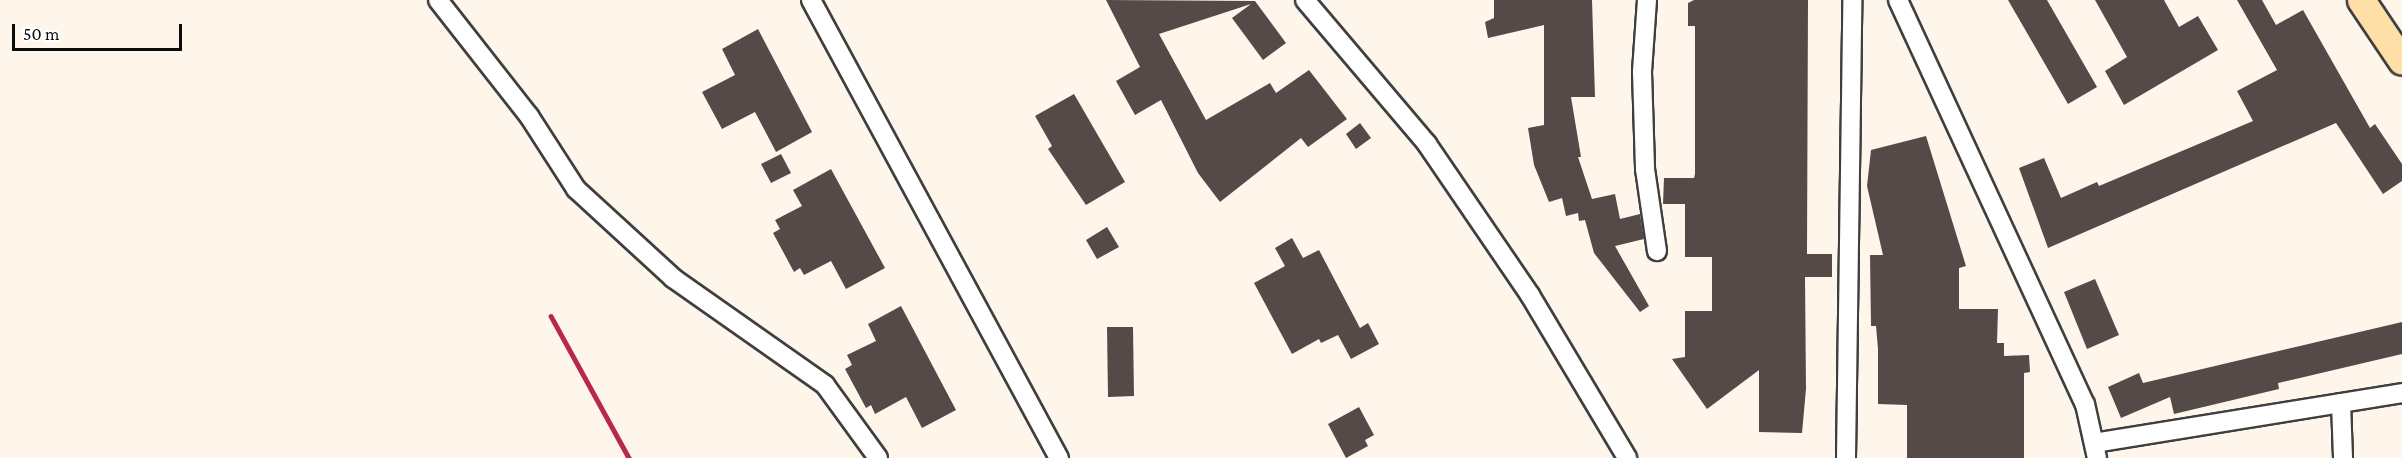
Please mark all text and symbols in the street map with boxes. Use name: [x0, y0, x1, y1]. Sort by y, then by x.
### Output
scale bar: [15, 12, 184, 50]
text: 50 m: [23, 24, 60, 44]

